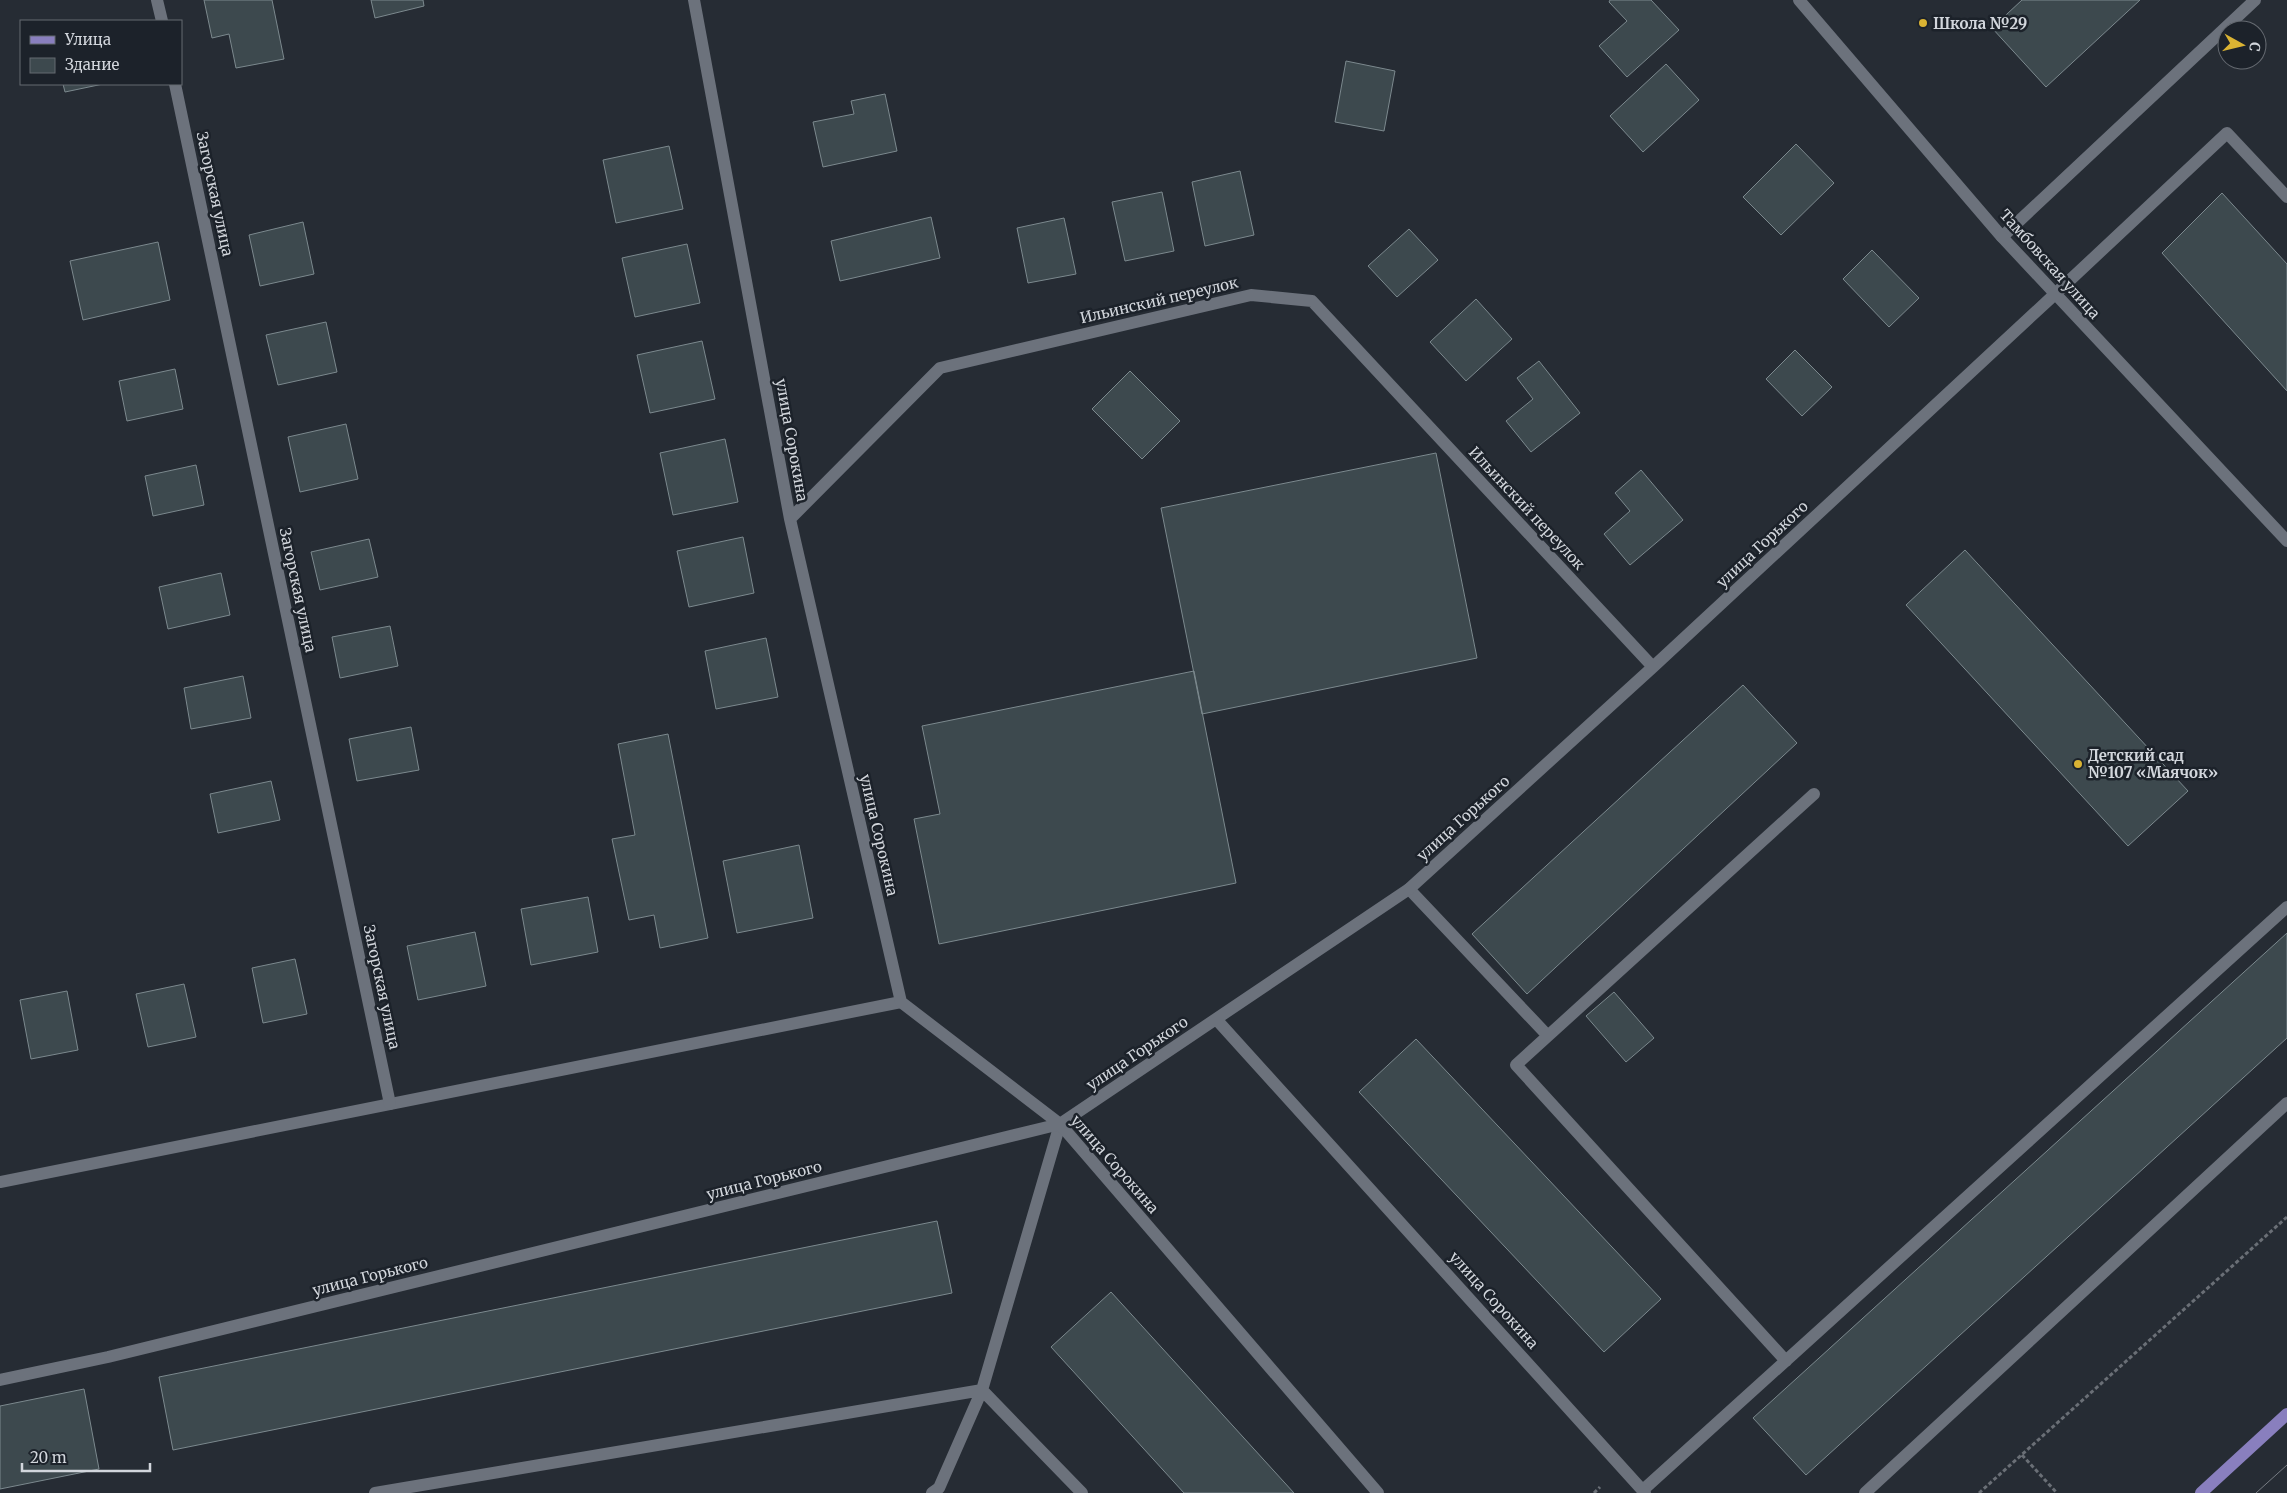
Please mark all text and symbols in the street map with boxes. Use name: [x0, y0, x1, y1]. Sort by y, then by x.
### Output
place label: Школа №29: [1933, 14, 2027, 33]
marker: Школа №29: [1917, 17, 1929, 29]
legend: [20, 20, 182, 85]
north arrow: [2217, 20, 2267, 70]
text: Улица: [64, 30, 111, 49]
text: С: [2245, 41, 2264, 53]
text: Здание: [65, 55, 119, 74]
street label: Загорская улица: [193, 130, 237, 258]
street label: Тамбовская улица: [1996, 205, 2104, 323]
street label: Ильинский переулок: [1078, 272, 1240, 327]
street label: улица Сорокина: [772, 377, 812, 503]
street label: Ильинский переулок: [1465, 442, 1589, 574]
street label: улица Горького: [1712, 497, 1812, 591]
street label: Загорская улица: [276, 526, 320, 654]
place label: Детский сад №107 «Маячок»: [2088, 746, 2218, 782]
marker: Детский сад №107 «Маячок»: [2072, 758, 2084, 770]
street label: улица Горького: [1413, 771, 1514, 865]
street label: улица Сорокина: [856, 772, 902, 898]
street label: Загорская улица: [360, 923, 404, 1051]
street label: улица Горького: [1083, 1012, 1192, 1094]
street label: улица Сорокина: [1067, 1111, 1163, 1217]
street label: улица Горького: [704, 1156, 824, 1204]
street label: улица Сорокина: [1445, 1247, 1543, 1353]
street label: улица Горького: [310, 1252, 430, 1300]
scale bar: [22, 1440, 150, 1472]
text: 20 m: [30, 1448, 67, 1467]

